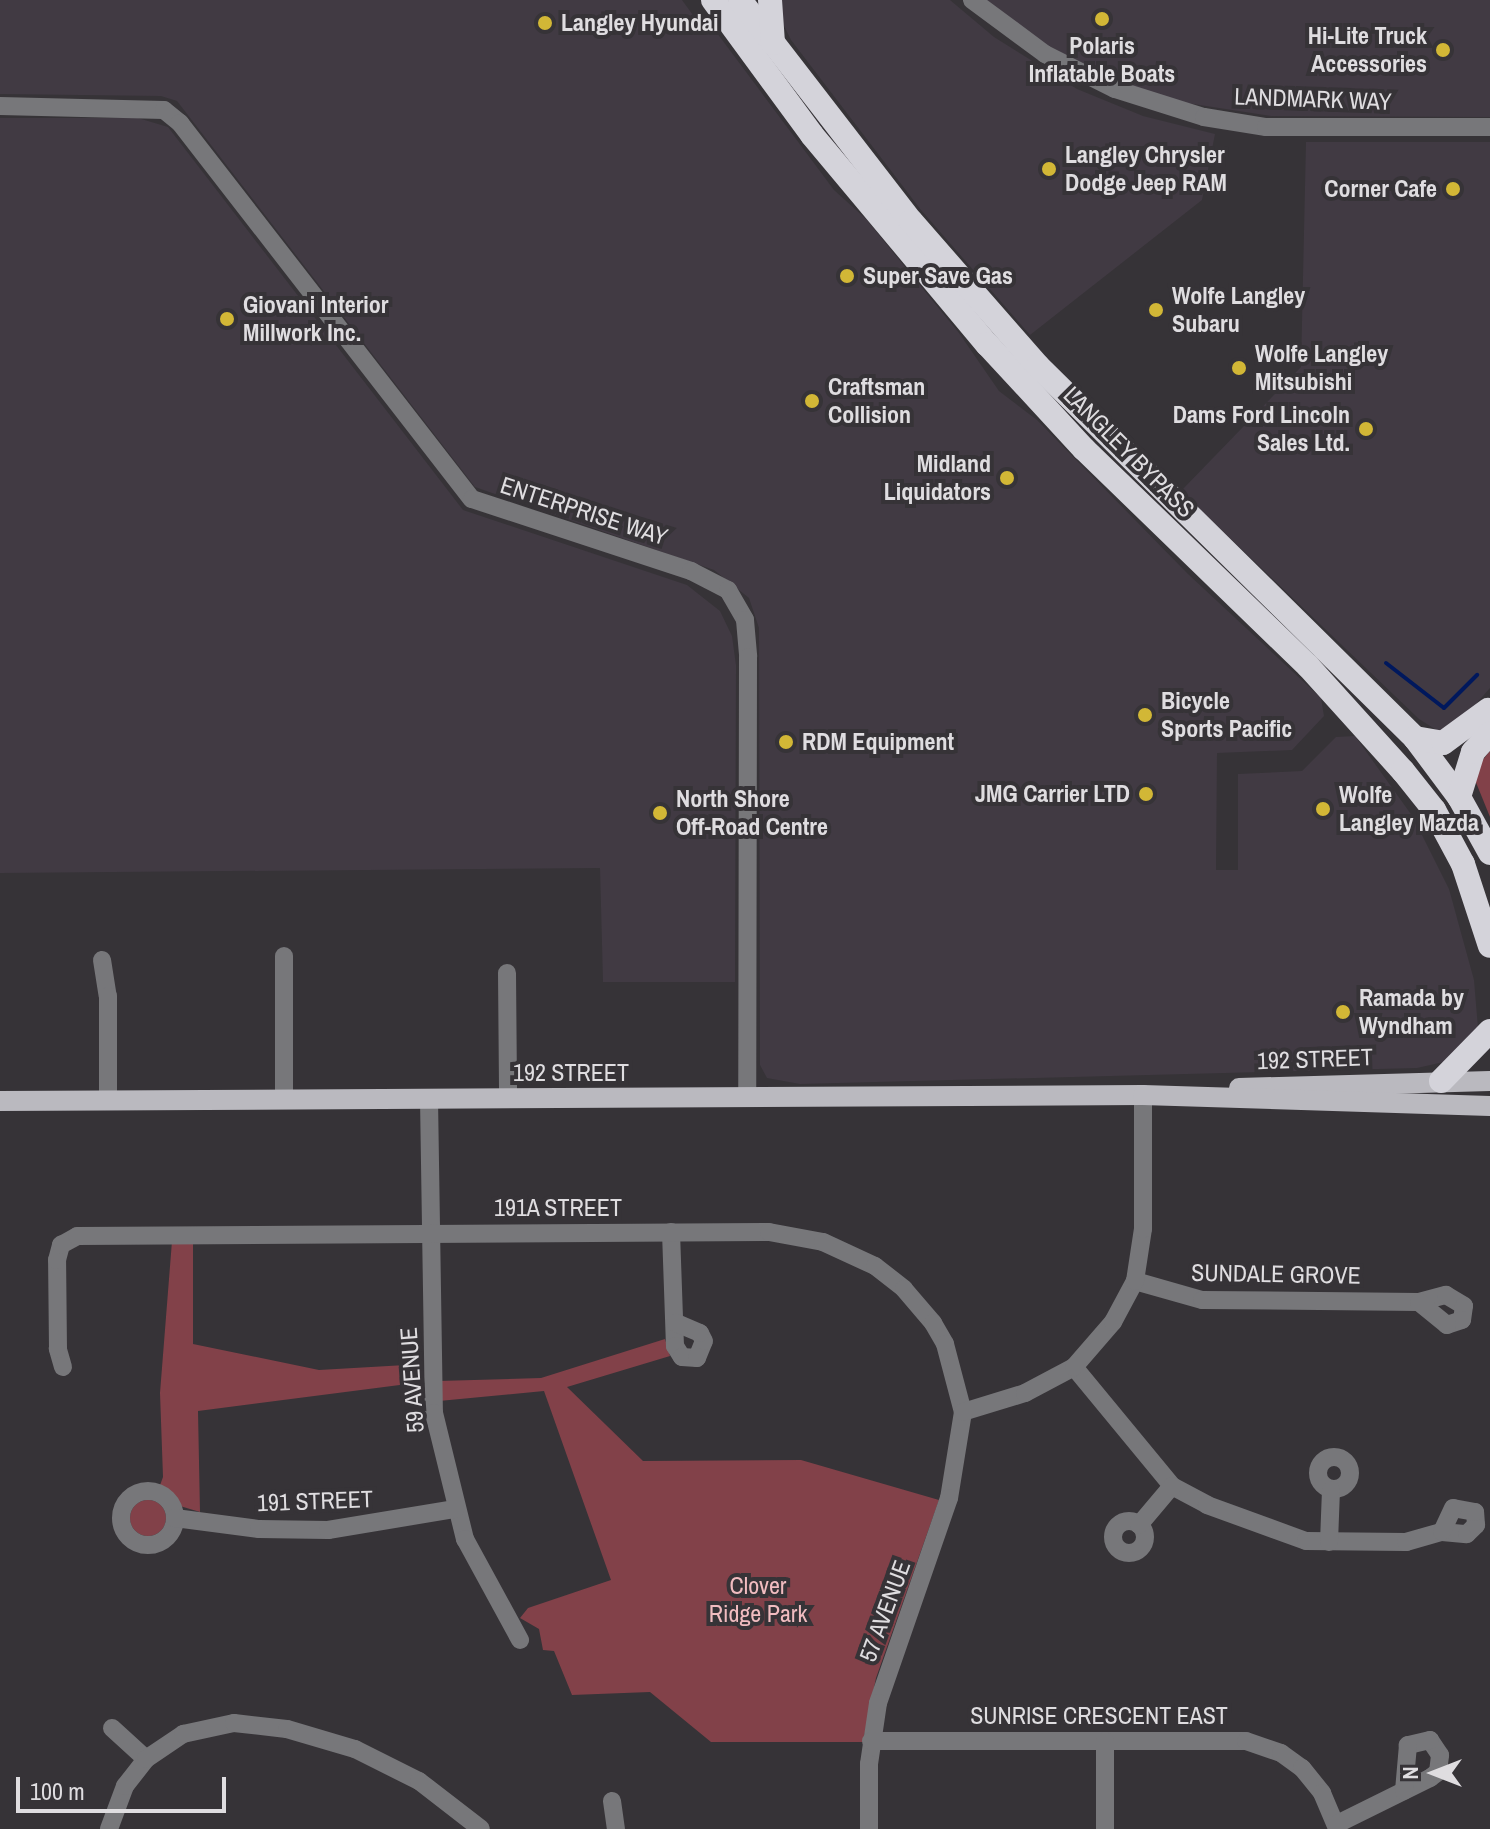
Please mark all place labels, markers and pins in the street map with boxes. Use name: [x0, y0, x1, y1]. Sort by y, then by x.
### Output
place label: Langley Hyundai: [561, 9, 718, 37]
marker: Polaris Inflatable Boats: [1093, 10, 1111, 28]
marker: Langley Hyundai: [536, 14, 554, 32]
place label: Hi-Lite Truck Accessories: [1308, 22, 1427, 78]
place label: Polaris Inflatable Boats: [1029, 32, 1175, 88]
marker: Hi-Lite Truck Accessories: [1434, 41, 1452, 59]
place label: Langley Chrysler Dodge Jeep RAM: [1065, 141, 1227, 197]
marker: Langley Chrysler Dodge Jeep RAM: [1040, 160, 1058, 178]
place label: Corner Cafe: [1324, 175, 1437, 203]
marker: Corner Cafe: [1444, 180, 1462, 198]
place label: Super Save Gas: [863, 262, 1013, 290]
marker: Super Save Gas: [838, 267, 856, 285]
place label: Wolfe Langley Subaru: [1172, 282, 1305, 338]
place label: Giovani Interior Millwork Inc.: [243, 291, 388, 347]
marker: Wolfe Langley Subaru: [1147, 301, 1165, 319]
marker: Giovani Interior Millwork Inc.: [218, 310, 236, 328]
place label: Wolfe Langley Mitsubishi: [1255, 340, 1388, 396]
marker: Wolfe Langley Mitsubishi: [1230, 359, 1248, 377]
place label: Craftsman Collision: [828, 373, 925, 429]
marker: Craftsman Collision: [803, 392, 821, 410]
place label: Dams Ford Lincoln Sales Ltd.: [1173, 401, 1350, 457]
marker: Dams Ford Lincoln Sales Ltd.: [1357, 420, 1375, 438]
place label: Midland Liquidators: [884, 450, 991, 506]
marker: Midland Liquidators: [998, 469, 1016, 487]
place label: Bicycle Sports Pacific: [1161, 687, 1292, 743]
marker: Bicycle Sports Pacific: [1136, 706, 1154, 724]
place label: RDM Equipment: [802, 728, 954, 756]
marker: RDM Equipment: [777, 733, 795, 751]
place label: JMG Carrier LTD: [975, 780, 1130, 808]
place label: Wolfe Langley Mazda: [1339, 781, 1479, 837]
place label: North Shore Off-Road Centre: [676, 785, 828, 841]
marker: JMG Carrier LTD: [1137, 785, 1155, 803]
marker: Wolfe Langley Mazda: [1314, 800, 1332, 818]
marker: North Shore Off-Road Centre: [651, 804, 669, 822]
place label: Ramada by Wyndham: [1359, 984, 1464, 1040]
marker: Ramada by Wyndham: [1334, 1003, 1352, 1021]

